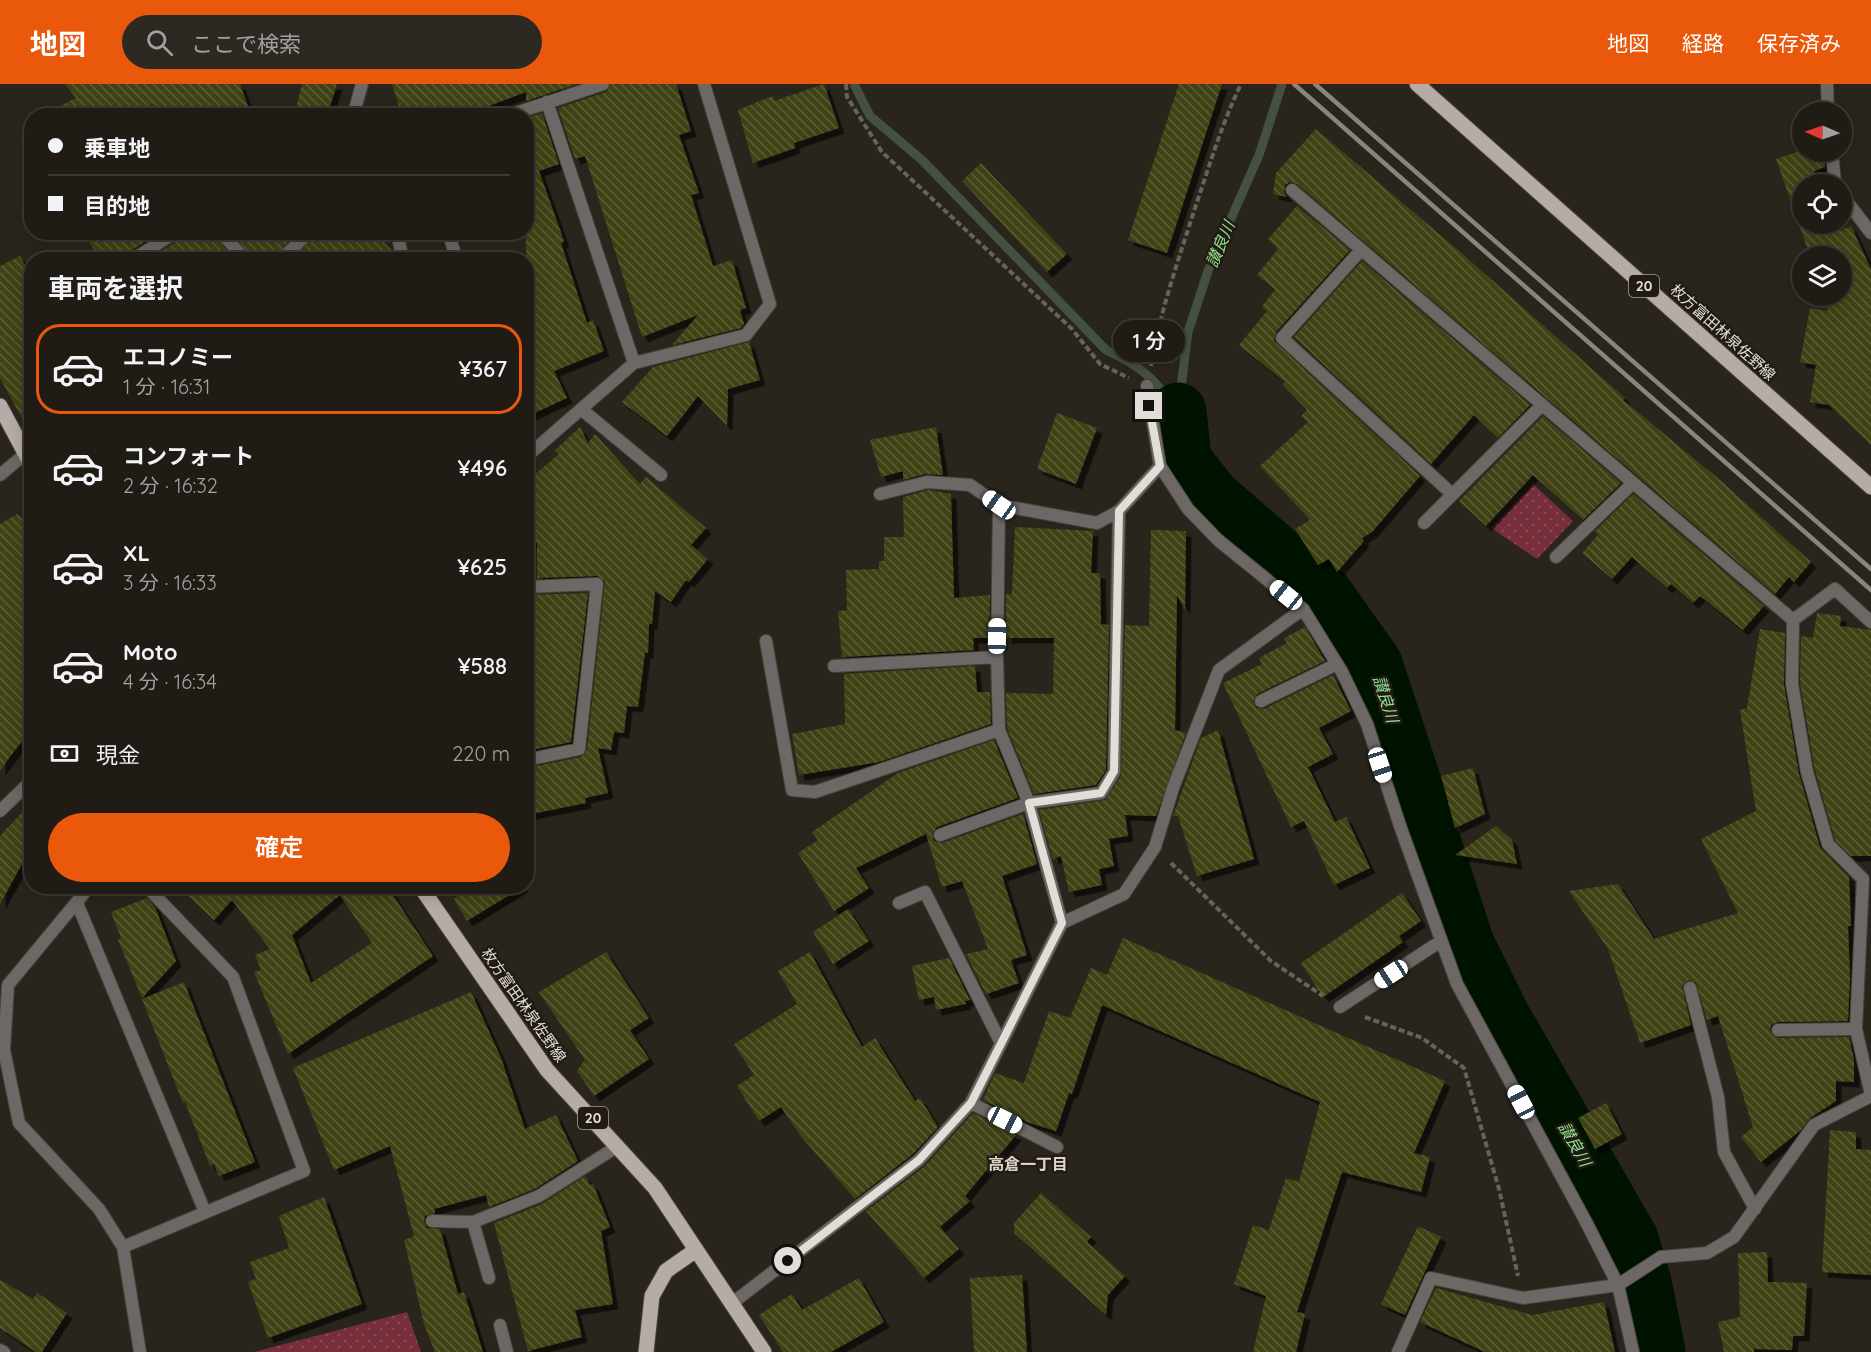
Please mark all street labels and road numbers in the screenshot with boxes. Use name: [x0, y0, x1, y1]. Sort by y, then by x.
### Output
road number: 20: [1629, 275, 1659, 297]
street label: 枚方富田林泉佐野線: [1666, 280, 1780, 384]
street label: 枚方富田林泉佐野線: [477, 944, 571, 1066]
road number: 20: [578, 1107, 608, 1129]

